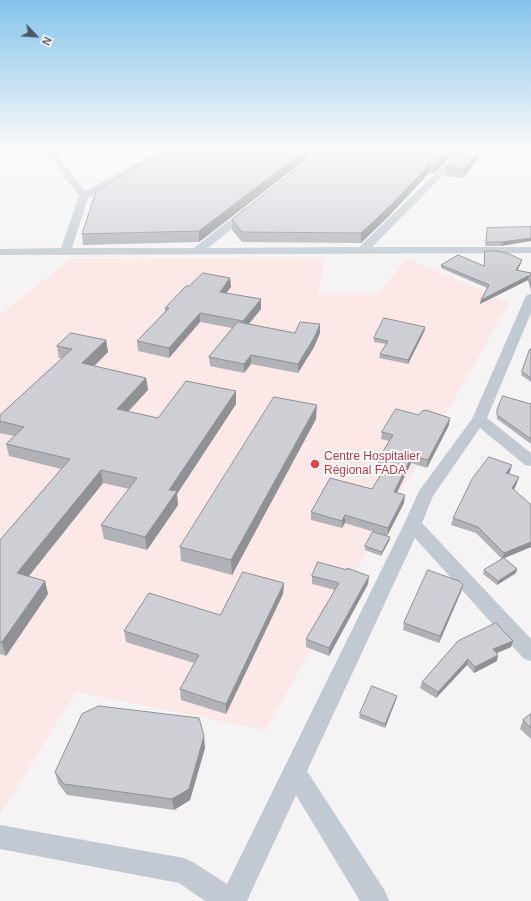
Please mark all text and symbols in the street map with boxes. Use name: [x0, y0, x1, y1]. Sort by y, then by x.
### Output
north arrow: [16, 16, 56, 56]
text: N: [40, 35, 54, 47]
place label: Centre Hospitalier Régional FADA: [324, 450, 420, 478]
marker: Centre Hospitalier Régional FADA: [309, 458, 321, 470]

